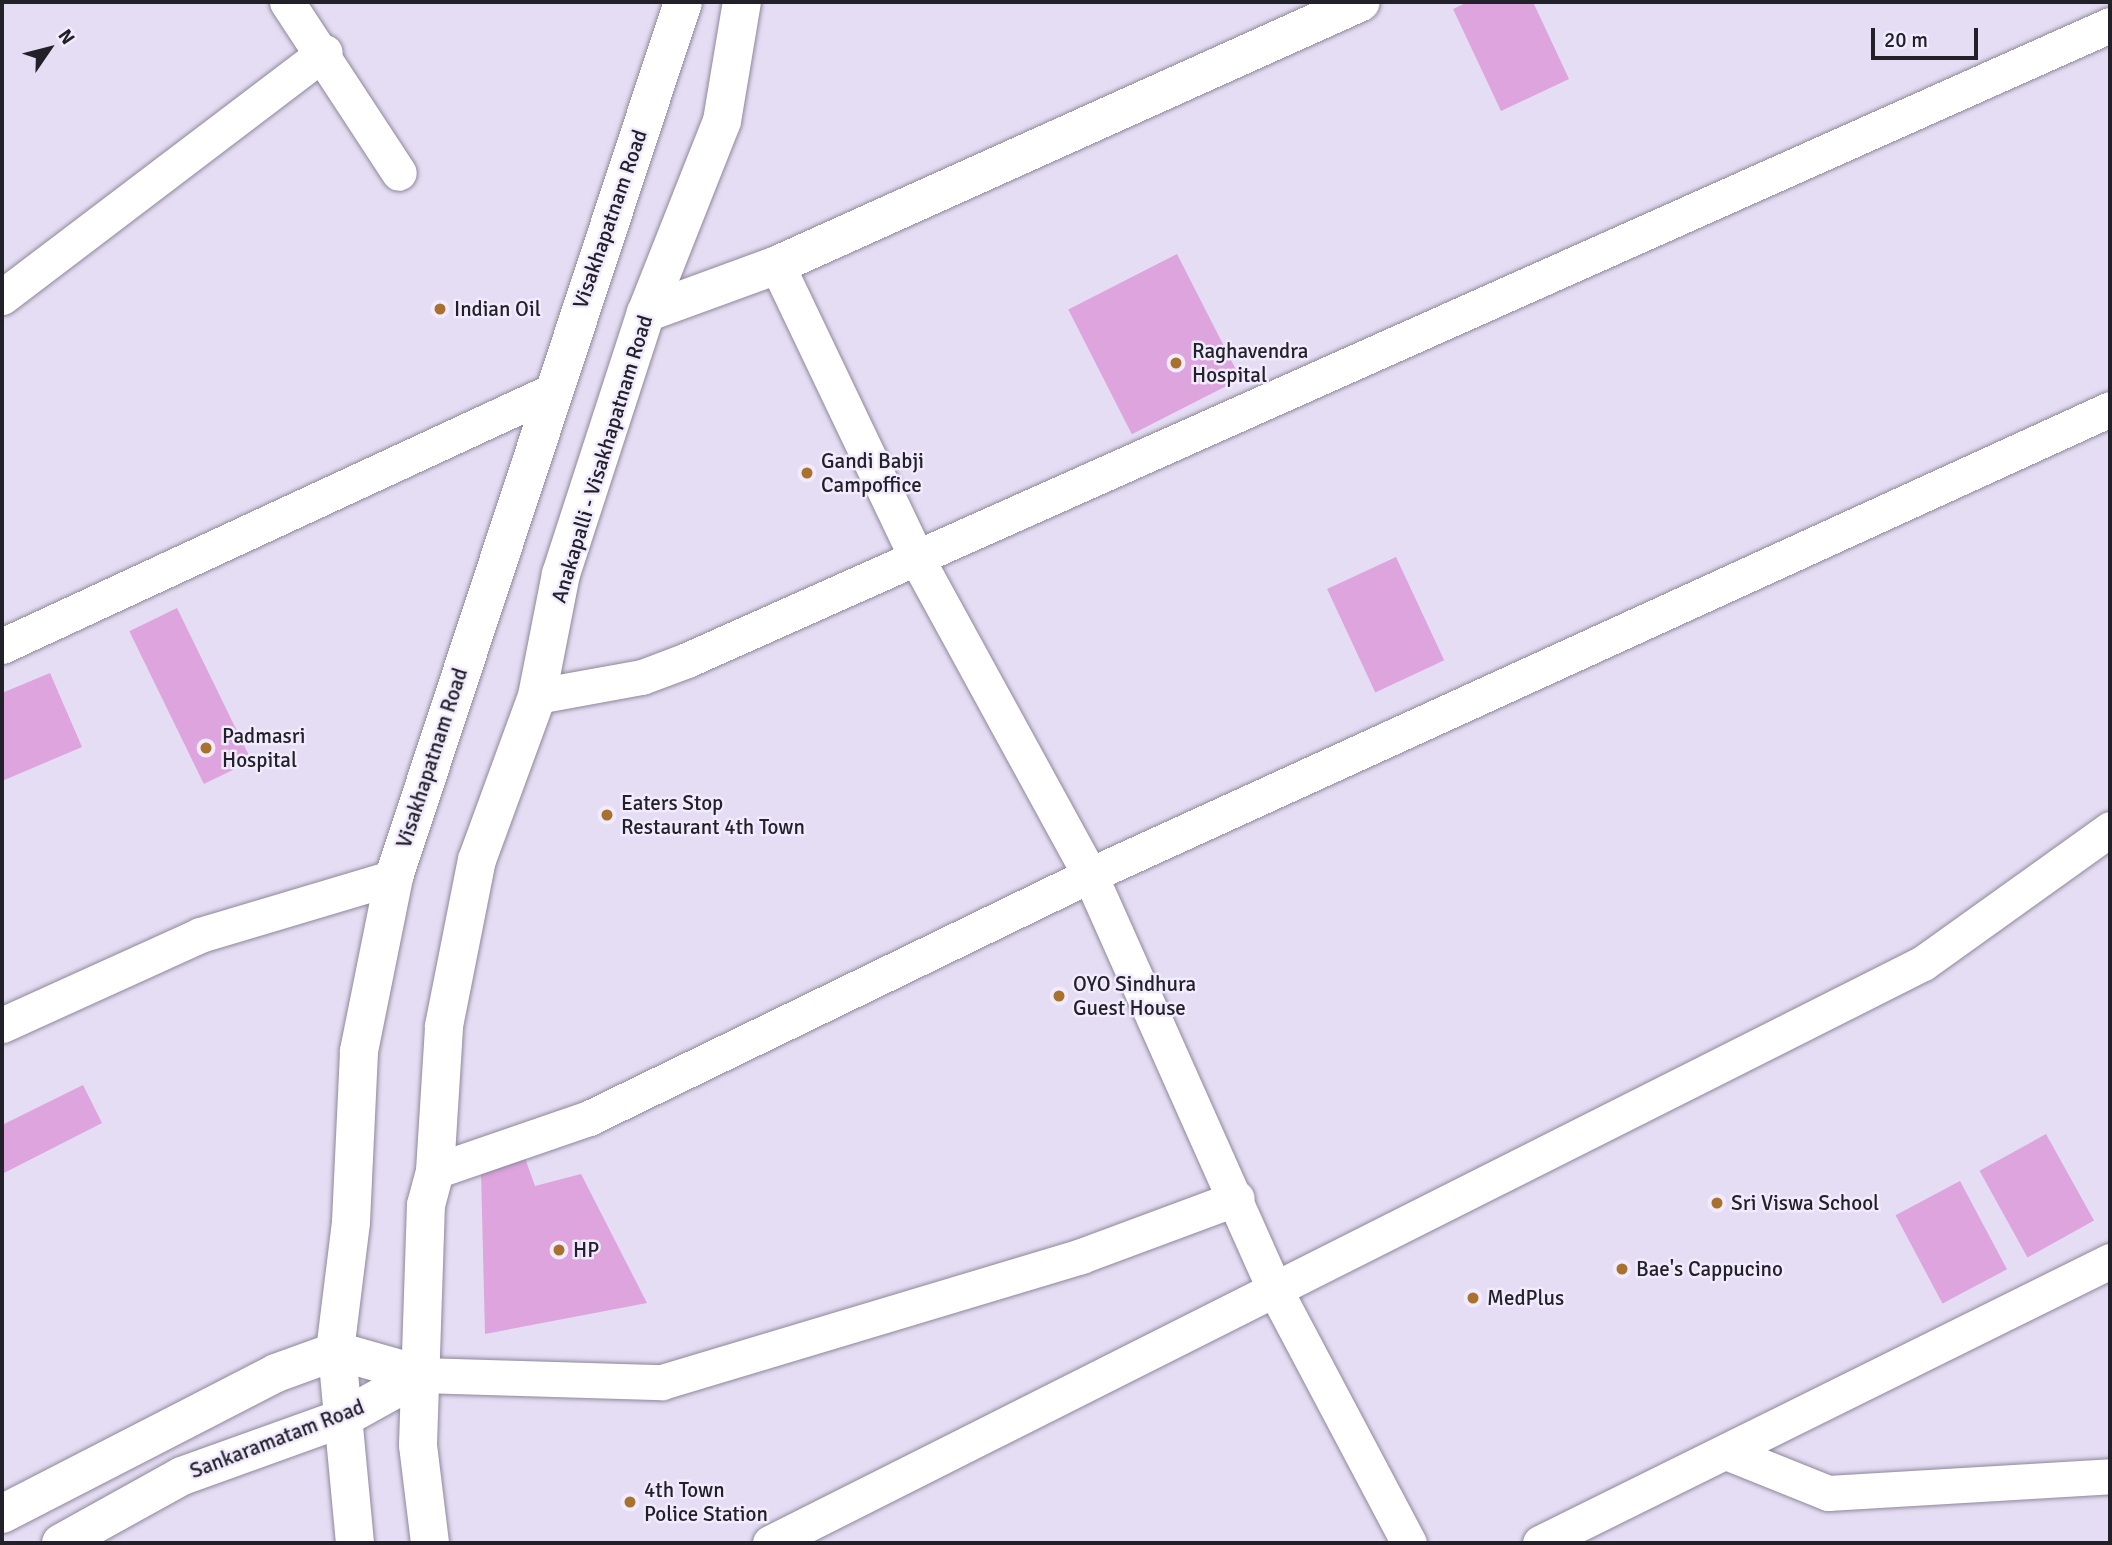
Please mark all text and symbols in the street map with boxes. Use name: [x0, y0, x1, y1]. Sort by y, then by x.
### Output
north arrow: [14, 14, 84, 84]
scale bar: [1874, 14, 1981, 58]
text: N: [53, 25, 80, 49]
text: 20 m: [1884, 27, 1928, 53]
street label: Visakhapatnam Road: [568, 126, 652, 312]
place label: Indian Oil: [454, 296, 541, 322]
marker: Indian Oil: [432, 301, 448, 317]
street label: Anakapalli - Visakhapatnam Road: [546, 312, 658, 606]
place label: Raghavendra Hospital: [1192, 338, 1308, 388]
marker: Raghavendra Hospital: [1166, 353, 1186, 373]
place label: Gandi Babji Campoffice: [821, 448, 924, 498]
marker: Gandi Babji Campoffice: [799, 465, 815, 481]
street label: Visakhapatnam Road: [391, 665, 473, 851]
place label: Padmasri Hospital: [222, 723, 305, 773]
marker: Padmasri Hospital: [196, 738, 216, 758]
place label: Eaters Stop Restaurant 4th Town: [621, 790, 805, 840]
marker: Eaters Stop Restaurant 4th Town: [599, 807, 615, 823]
place label: OYO Sindhura Guest House: [1073, 971, 1196, 1021]
marker: OYO Sindhura Guest House: [1051, 988, 1067, 1004]
place label: Sri Viswa School: [1731, 1190, 1879, 1216]
marker: Sri Viswa School: [1709, 1195, 1725, 1211]
place label: HP: [573, 1237, 599, 1263]
marker: HP: [551, 1242, 567, 1258]
place label: Bae's Cappucino: [1636, 1256, 1783, 1282]
marker: Bae's Cappucino: [1614, 1261, 1630, 1277]
place label: MedPlus: [1487, 1285, 1564, 1311]
marker: MedPlus: [1465, 1290, 1481, 1306]
street label: Sankaramatam Road: [186, 1394, 368, 1484]
place label: 4th Town Police Station: [644, 1477, 768, 1527]
marker: 4th Town Police Station: [622, 1494, 638, 1510]

